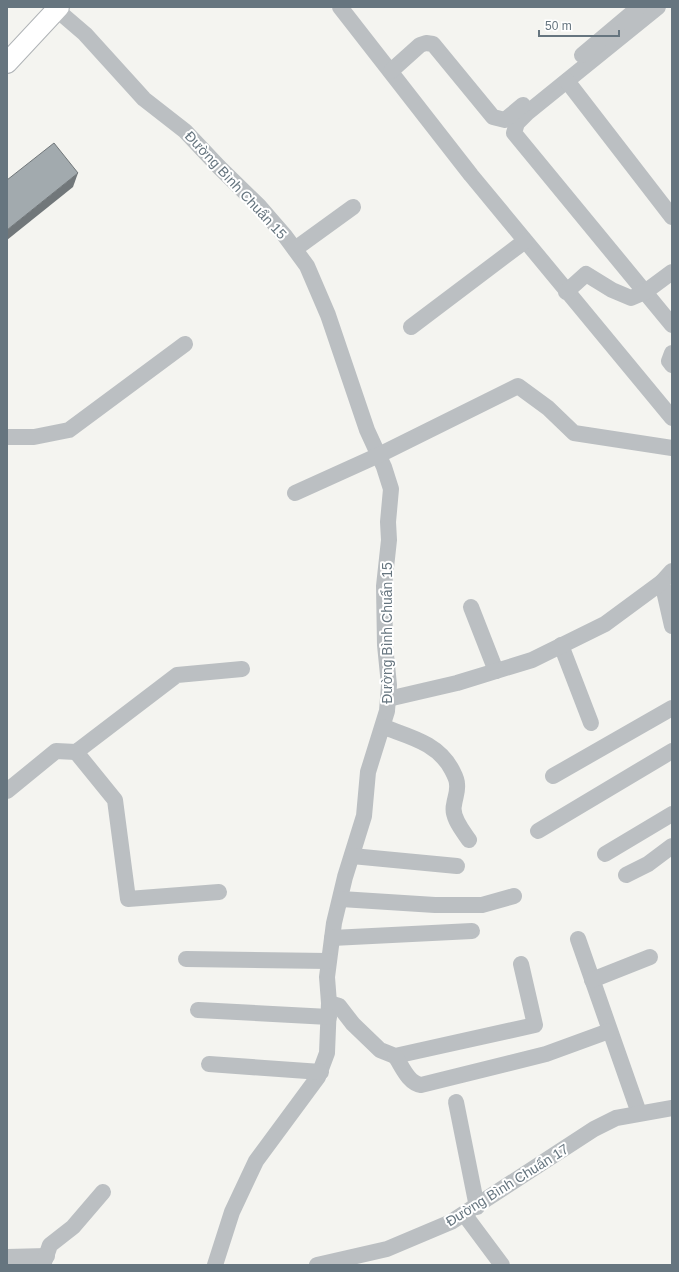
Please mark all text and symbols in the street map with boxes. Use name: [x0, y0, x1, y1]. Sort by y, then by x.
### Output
scale bar: [539, 12, 619, 38]
text: 50 m: [545, 19, 572, 33]
street label: Đường Bình Chuẩn 15: [182, 128, 290, 242]
street label: Đường Bình Chuẩn 15: [379, 562, 395, 704]
street label: Đường Bình Chuẩn 17: [443, 1141, 571, 1229]

